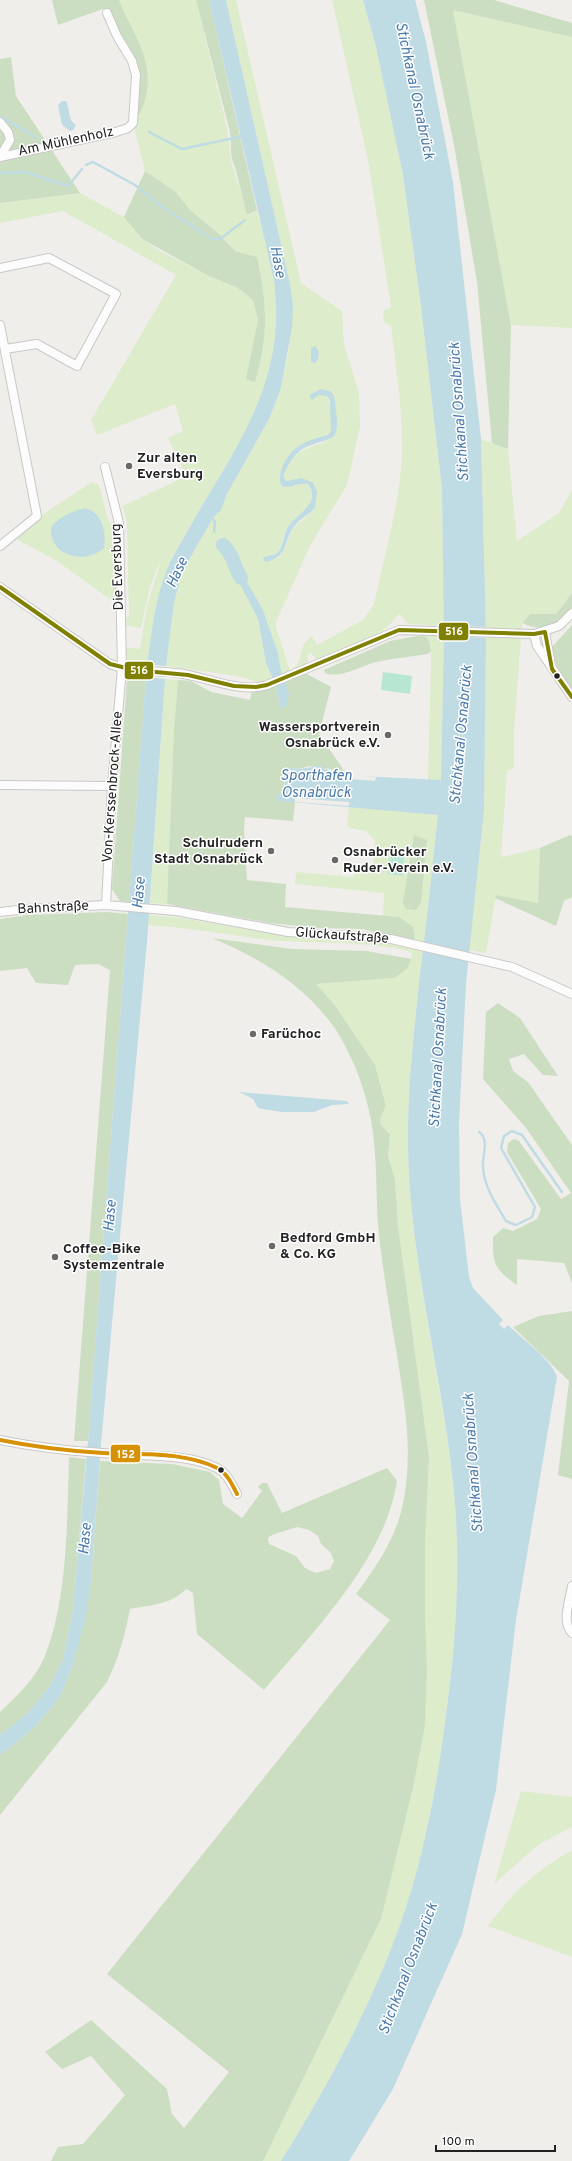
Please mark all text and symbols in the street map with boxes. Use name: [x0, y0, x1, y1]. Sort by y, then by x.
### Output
water label: Stichkanal Osnabrück: [390, 21, 438, 162]
street label: Am Mühlenholz: [17, 124, 115, 160]
water label: Hase: [265, 245, 289, 280]
water label: Stichkanal Osnabrück: [446, 341, 474, 483]
place label: Zur alten Eversburg: [137, 450, 203, 483]
marker: Zur alten Eversburg: [124, 461, 134, 471]
street label: Die Eversburg: [108, 523, 128, 611]
water label: Hase: [163, 554, 193, 591]
line badge: 516: [438, 622, 469, 641]
text: 516: [445, 625, 463, 639]
line badge: 516: [124, 661, 154, 680]
text: 516: [130, 664, 148, 678]
water label: Stichkanal Osnabrück: [446, 664, 478, 806]
unlabelled marker: [552, 671, 562, 681]
street label: Von-Kerssenbrock-Allee: [99, 711, 127, 863]
place label: Wassersportverein Osnabrück e.V.: [259, 719, 380, 752]
marker: Wassersportverein Osnabrück e.V.: [383, 730, 393, 740]
water label: Sporthafen Osnabrück: [280, 767, 352, 803]
place label: Schulrudern Stadt Osnabrück: [154, 835, 263, 868]
place label: Osnabrücker Ruder-Verein e.V.: [343, 844, 454, 877]
marker: Schulrudern Stadt Osnabrück: [266, 846, 276, 856]
marker: Osnabrücker Ruder-Verein e.V.: [330, 855, 340, 865]
water label: Hase: [129, 876, 151, 910]
street label: Bahnstraße: [17, 898, 89, 918]
street label: Glückaufstraße: [295, 924, 389, 948]
water label: Stichkanal Osnabrück: [426, 987, 452, 1128]
place label: Farüchoc: [261, 1026, 321, 1043]
marker: Farüchoc: [248, 1029, 258, 1039]
water label: Hase: [100, 1199, 122, 1233]
place label: Bedford GmbH & Co. KG: [280, 1230, 375, 1263]
place label: Coffee-Bike Systemzentrale: [63, 1241, 165, 1274]
marker: Bedford GmbH & Co. KG: [267, 1241, 277, 1251]
marker: Coffee-Bike Systemzentrale: [50, 1252, 60, 1262]
water label: Stichkanal Osnabrück: [460, 1392, 488, 1534]
line badge: 152: [110, 1444, 141, 1463]
text: 152: [117, 1448, 135, 1462]
unlabelled marker: [216, 1465, 226, 1475]
water label: Hase: [75, 1522, 97, 1556]
water label: Stichkanal Osnabrück: [375, 1900, 443, 2038]
scale bar: [436, 2127, 555, 2153]
text: 100 m: [442, 2134, 475, 2150]

